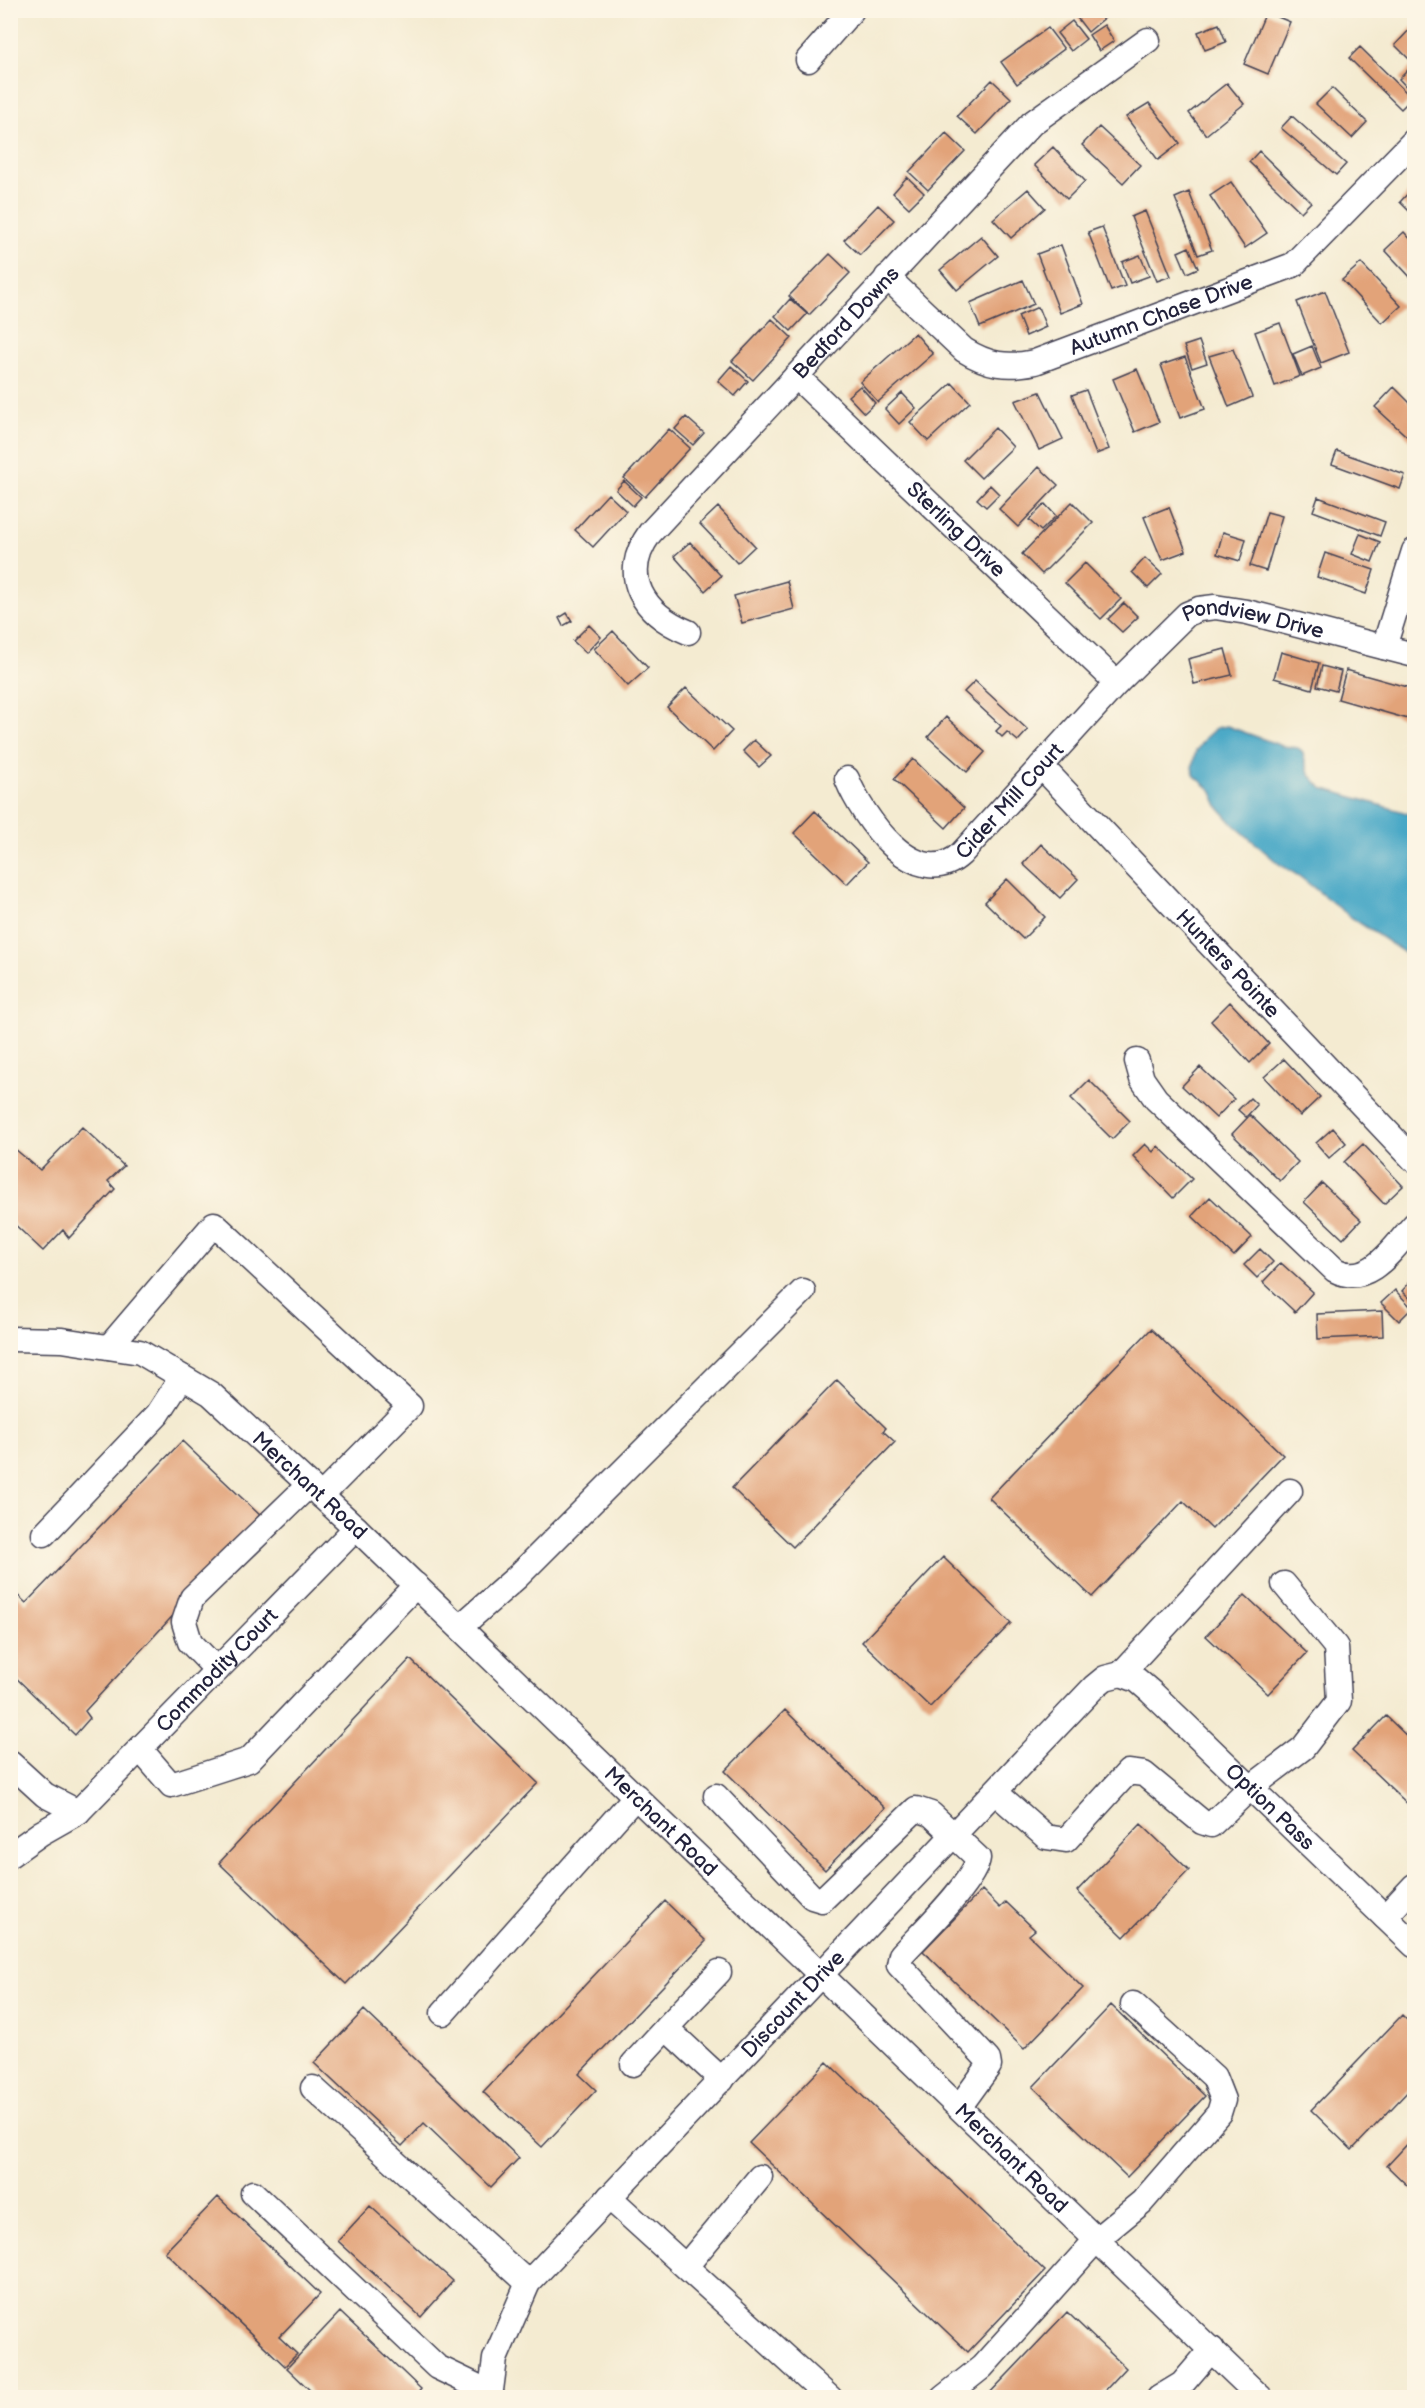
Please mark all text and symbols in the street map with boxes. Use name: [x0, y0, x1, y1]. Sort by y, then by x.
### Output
street label: Bedford Downs: [788, 261, 904, 384]
street label: Autumn Chase Drive: [1066, 269, 1256, 360]
street label: Sterling Drive: [902, 476, 1011, 582]
street label: Pondview Drive: [1178, 594, 1327, 644]
street label: Cider Mill Court: [950, 737, 1069, 864]
street label: Hunters Pointe: [1171, 904, 1285, 1023]
street label: Merchant Road: [247, 1426, 372, 1544]
street label: Commodity Court: [151, 1603, 283, 1737]
street label: Option Pass: [1221, 1758, 1320, 1855]
street label: Merchant Road: [599, 1761, 723, 1881]
street label: Discount Drive: [736, 1945, 850, 2063]
street label: Merchant Road: [950, 2098, 1073, 2218]

